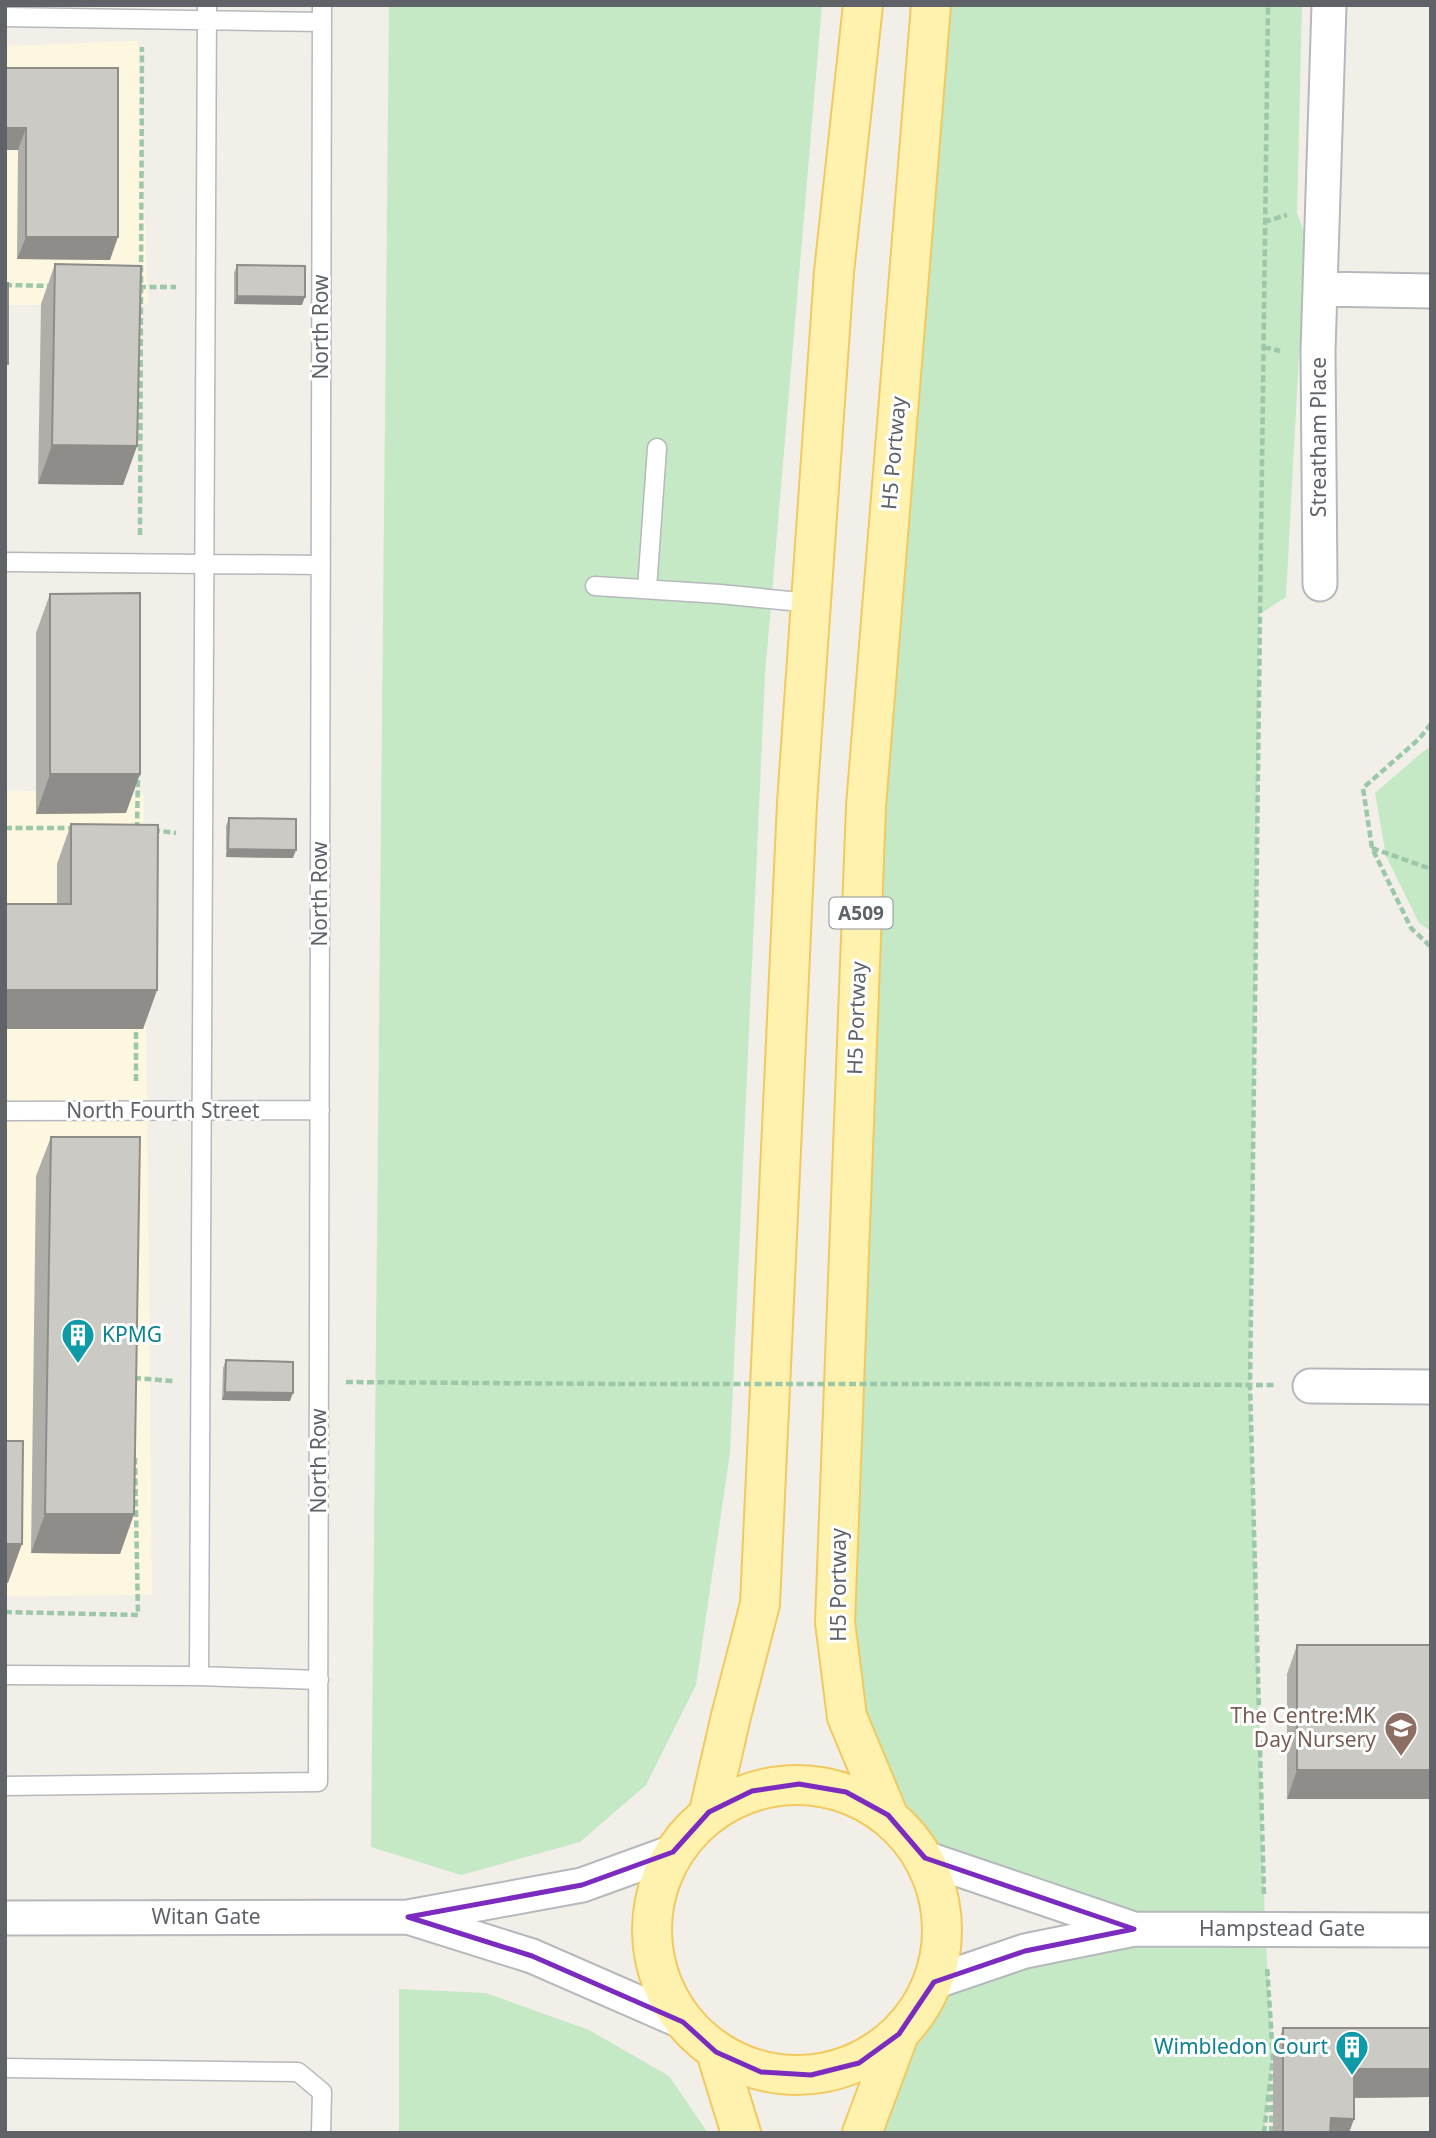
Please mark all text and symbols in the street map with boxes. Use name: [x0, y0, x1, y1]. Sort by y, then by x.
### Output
street label: North Row: [306, 274, 334, 380]
street label: Streatham Place: [1304, 357, 1332, 517]
street label: H5 Portway: [874, 395, 912, 511]
street label: North Row: [305, 841, 333, 947]
road number: A509: [830, 897, 892, 928]
street label: H5 Portway: [840, 960, 872, 1075]
street label: North Fourth Street: [66, 1096, 260, 1124]
building icon: KPMG: [59, 1316, 97, 1365]
place label: KPMG: [102, 1320, 162, 1348]
street label: North Row: [304, 1408, 332, 1514]
street label: H5 Portway: [824, 1528, 852, 1642]
place label: The Centre:MK Day Nursery: [1231, 1701, 1376, 1753]
school or university icon: The Centre:MK Day Nursery: [1382, 1709, 1420, 1758]
street label: Witan Gate: [151, 1902, 261, 1930]
street label: Hampstead Gate: [1199, 1914, 1365, 1942]
building icon: Wimbledon Court: [1333, 2028, 1371, 2077]
place label: Wimbledon Court: [1154, 2032, 1328, 2060]

